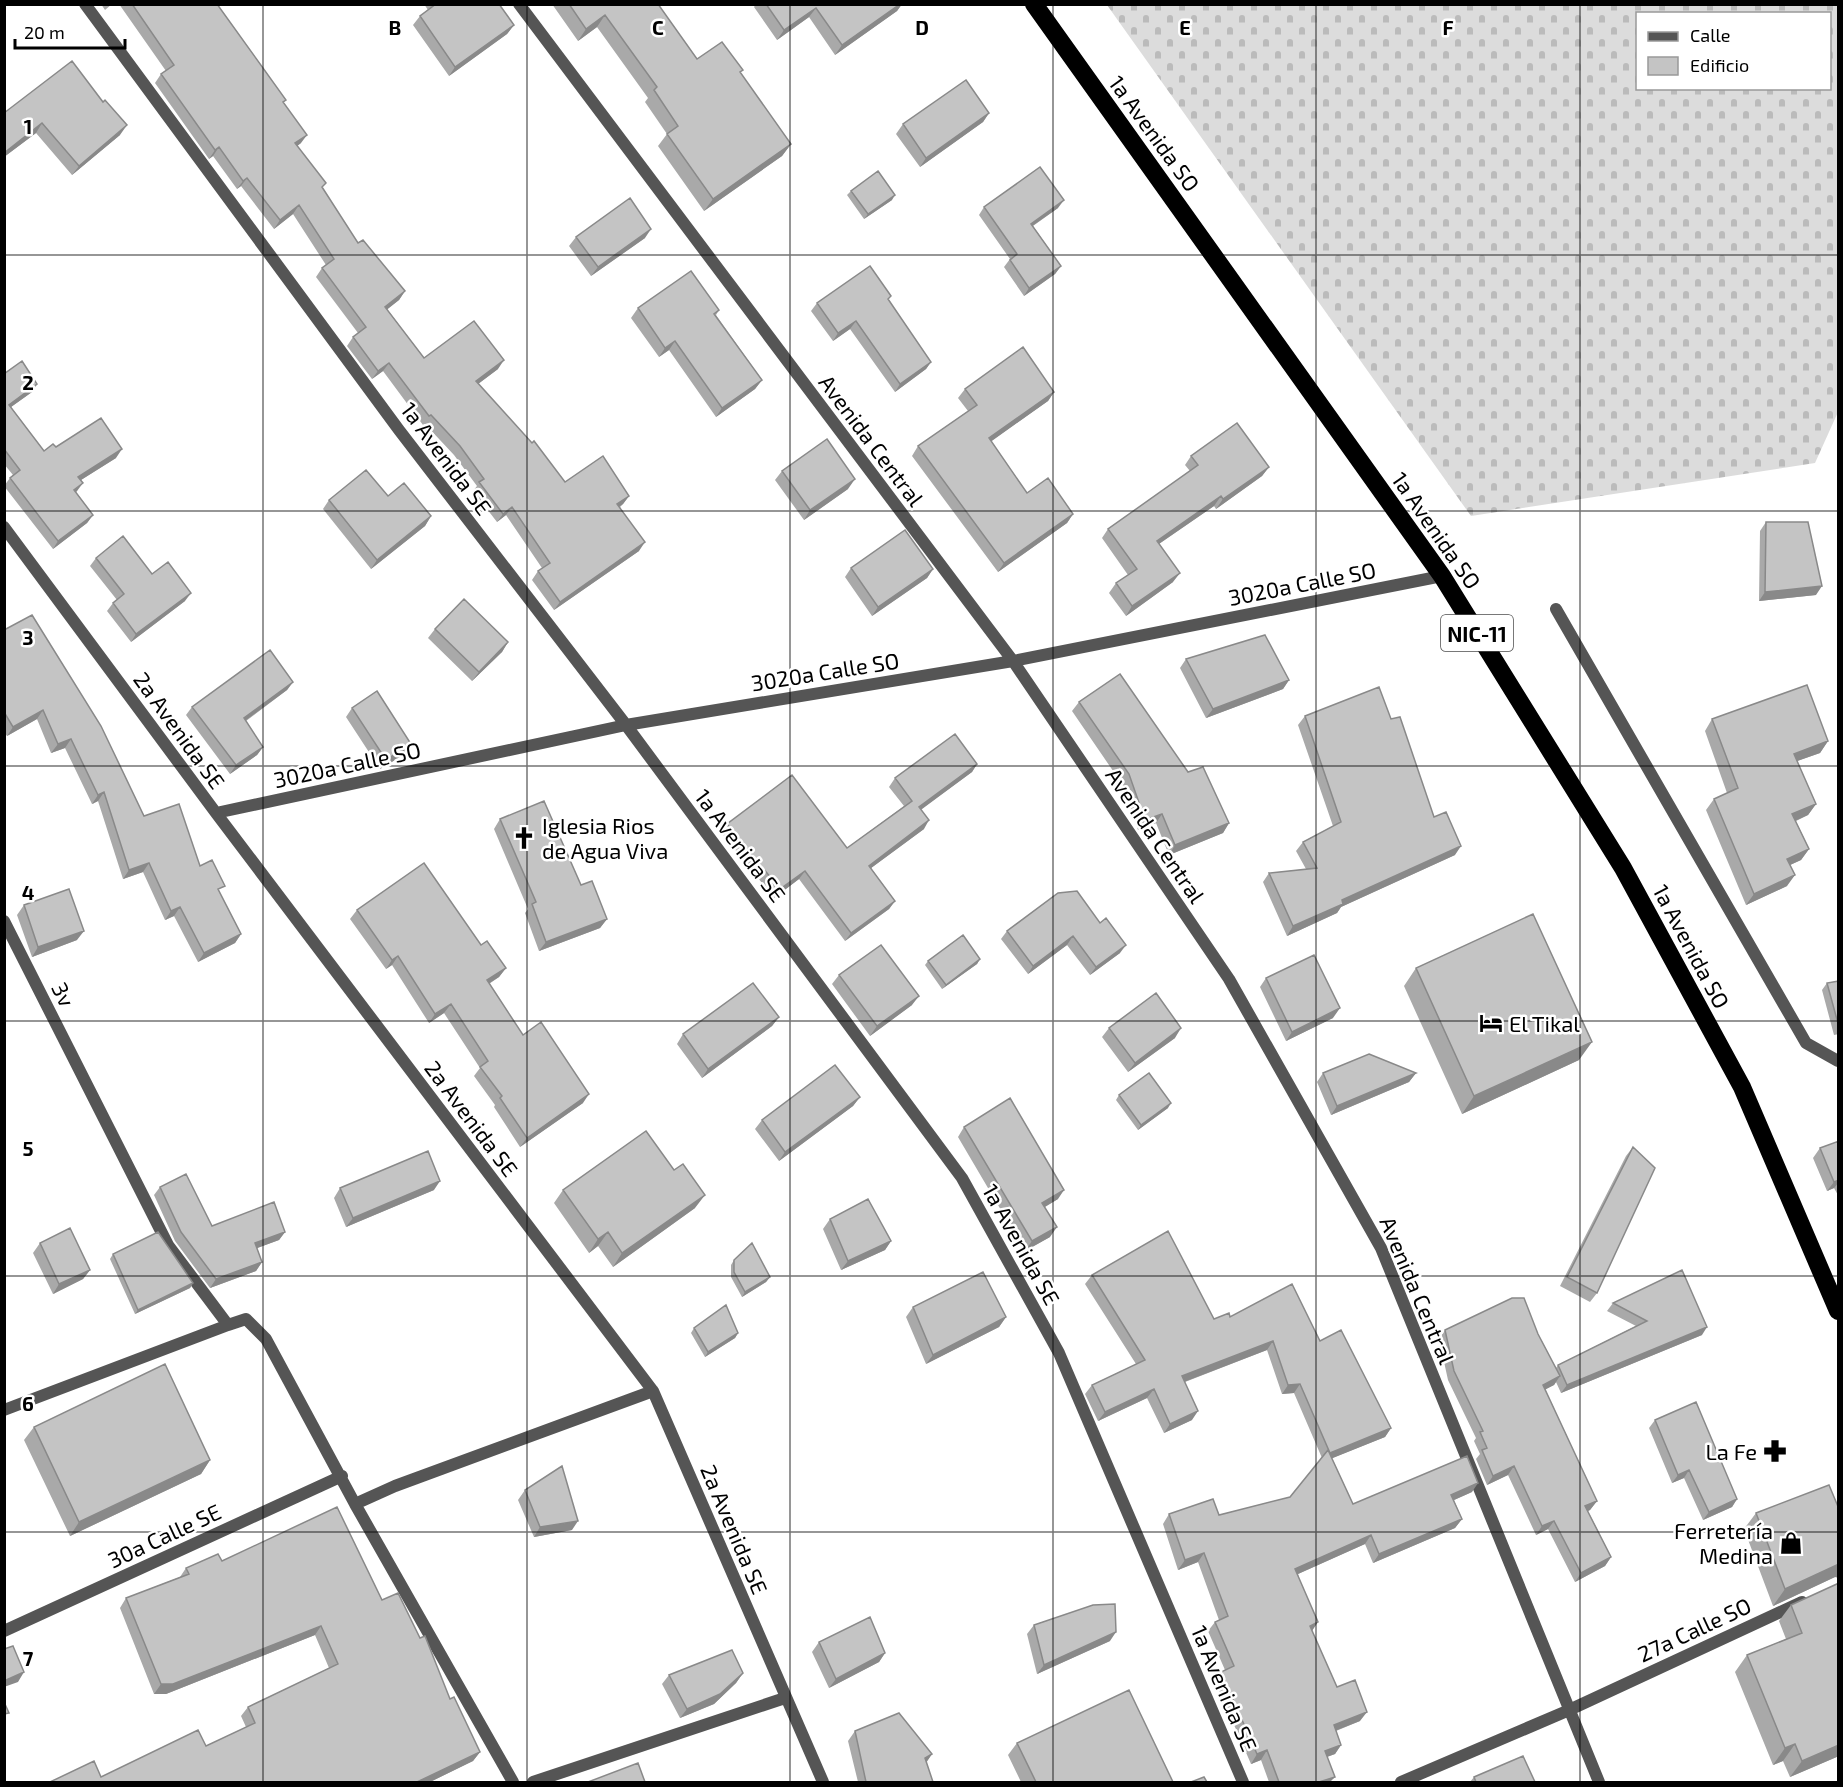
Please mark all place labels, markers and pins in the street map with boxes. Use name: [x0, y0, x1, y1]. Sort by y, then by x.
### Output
place label: Iglesia Rios de Agua Viva: [542, 812, 668, 863]
church icon: Iglesia Rios de Agua Viva: [511, 825, 537, 851]
hotel icon: El Tikal: [1478, 1010, 1504, 1036]
place label: El Tikal: [1509, 1010, 1580, 1036]
place label: La Fe: [1705, 1438, 1757, 1464]
pharmacy icon: La Fe: [1762, 1438, 1788, 1464]
place label: Ferretería Medina: [1674, 1517, 1773, 1568]
shop icon: Ferretería Medina: [1778, 1530, 1804, 1556]

